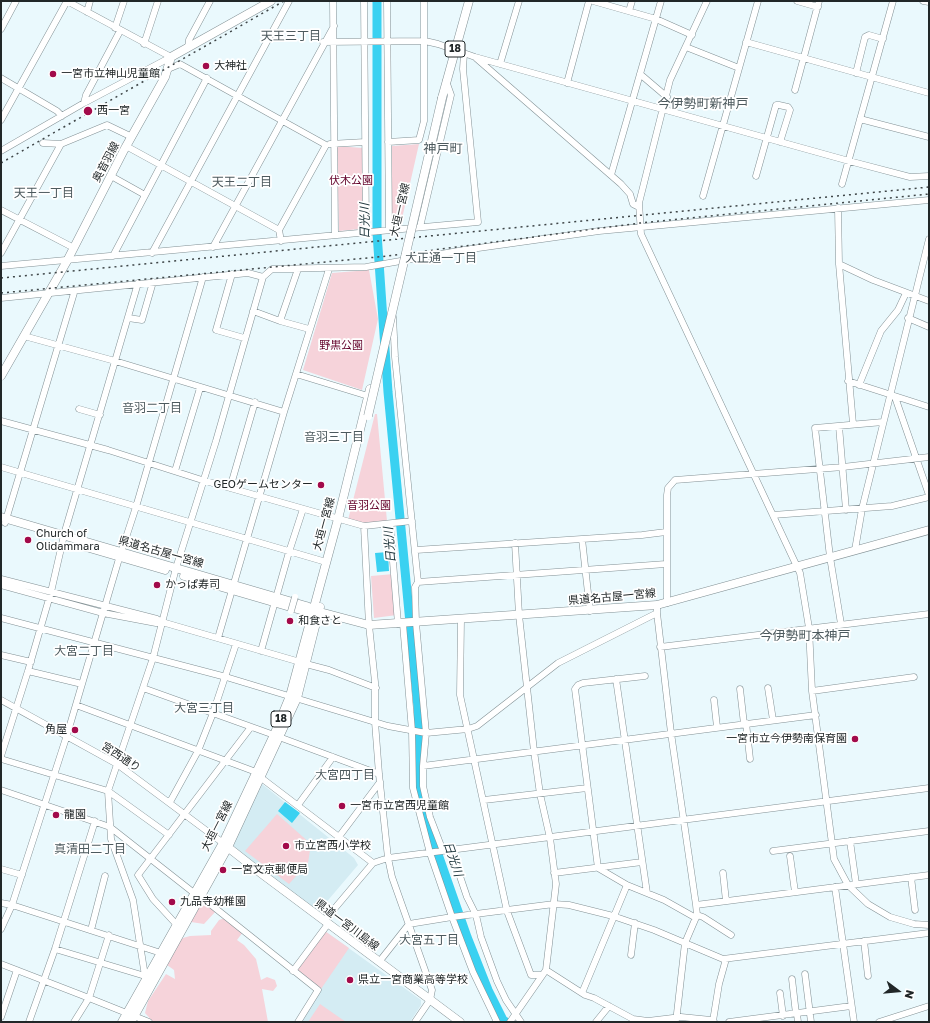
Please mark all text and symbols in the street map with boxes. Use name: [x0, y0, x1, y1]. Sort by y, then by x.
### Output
district label: 天王三丁目: [261, 29, 321, 43]
road number: 18: [445, 41, 465, 57]
place label: 大神社: [214, 59, 247, 73]
marker: 大神社: [201, 61, 211, 71]
place label: 一宮市立神山児童館: [61, 67, 160, 81]
marker: 一宮市立神山児童館: [48, 69, 58, 79]
district label: 今伊勢町新神戸: [658, 96, 748, 112]
place label: 西一宮: [97, 104, 130, 118]
marker: 西一宮: [82, 105, 94, 117]
street label: 奥音羽線: [90, 139, 122, 185]
district label: 神戸町: [424, 141, 462, 157]
park label: 伏木公園: [329, 174, 373, 188]
district label: 天王二丁目: [212, 175, 272, 189]
street label: 大垣一宮線: [387, 182, 413, 238]
district label: 天王一丁目: [14, 186, 74, 200]
water label: 日光川: [357, 203, 373, 239]
district label: 大正通一丁目: [405, 251, 477, 265]
park label: 野黒公園: [319, 339, 363, 353]
district label: 音羽二丁目: [122, 401, 182, 415]
district label: 音羽三丁目: [304, 430, 364, 444]
place label: GEOゲームセンター: [213, 478, 313, 492]
marker: GEOゲームセンター: [316, 480, 326, 490]
street label: 大垣一宮線: [311, 496, 337, 552]
park label: 音羽公園: [347, 499, 391, 513]
water label: 日光川: [381, 526, 399, 564]
place label: Church of Olidammara: [36, 527, 100, 553]
street label: 県道名古屋一宮線: [117, 534, 205, 570]
marker: Church of Olidammara: [23, 535, 33, 545]
place label: かっぱ寿司: [165, 578, 220, 592]
marker: かっぱ寿司: [152, 580, 162, 590]
street label: 県道名古屋一宮線: [568, 587, 656, 607]
place label: 和食さと: [298, 614, 342, 628]
marker: 和食さと: [285, 616, 295, 626]
district label: 今伊勢町本神戸: [760, 628, 850, 644]
district label: 大宮二丁目: [54, 644, 114, 658]
district label: 大宮三丁目: [174, 701, 234, 715]
road number: 18: [271, 711, 291, 727]
place label: 角屋: [45, 723, 67, 737]
marker: 角屋: [70, 725, 80, 735]
place label: 一宮市立今伊勢南保育園: [726, 732, 847, 746]
marker: 一宮市立今伊勢南保育園: [850, 734, 860, 744]
street label: 宮西通り: [99, 739, 143, 775]
district label: 大宮四丁目: [315, 768, 375, 782]
street label: 大垣一宮線: [199, 799, 235, 853]
place label: 一宮市立宮西児童館: [350, 799, 449, 813]
marker: 一宮市立宮西児童館: [337, 801, 347, 811]
place label: 龍園: [64, 808, 86, 822]
marker: 龍園: [51, 810, 61, 820]
place label: 市立宮西小学校: [294, 839, 371, 853]
water label: 日光川: [440, 840, 466, 878]
marker: 市立宮西小学校: [281, 841, 291, 851]
district label: 真清田二丁目: [54, 842, 126, 856]
place label: 一宮文京郵便局: [231, 863, 308, 877]
marker: 一宮文京郵便局: [218, 865, 228, 875]
place label: 九品寺幼稚園: [180, 895, 246, 909]
marker: 九品寺幼稚園: [167, 897, 177, 907]
street label: 県道一宮川島線: [312, 897, 382, 953]
district label: 大宮五丁目: [399, 933, 459, 947]
north arrow: [878, 971, 918, 1011]
place label: 県立一宮商業高等学校: [358, 973, 468, 987]
marker: 県立一宮商業高等学校: [345, 975, 355, 985]
text: N: [903, 989, 917, 1000]

